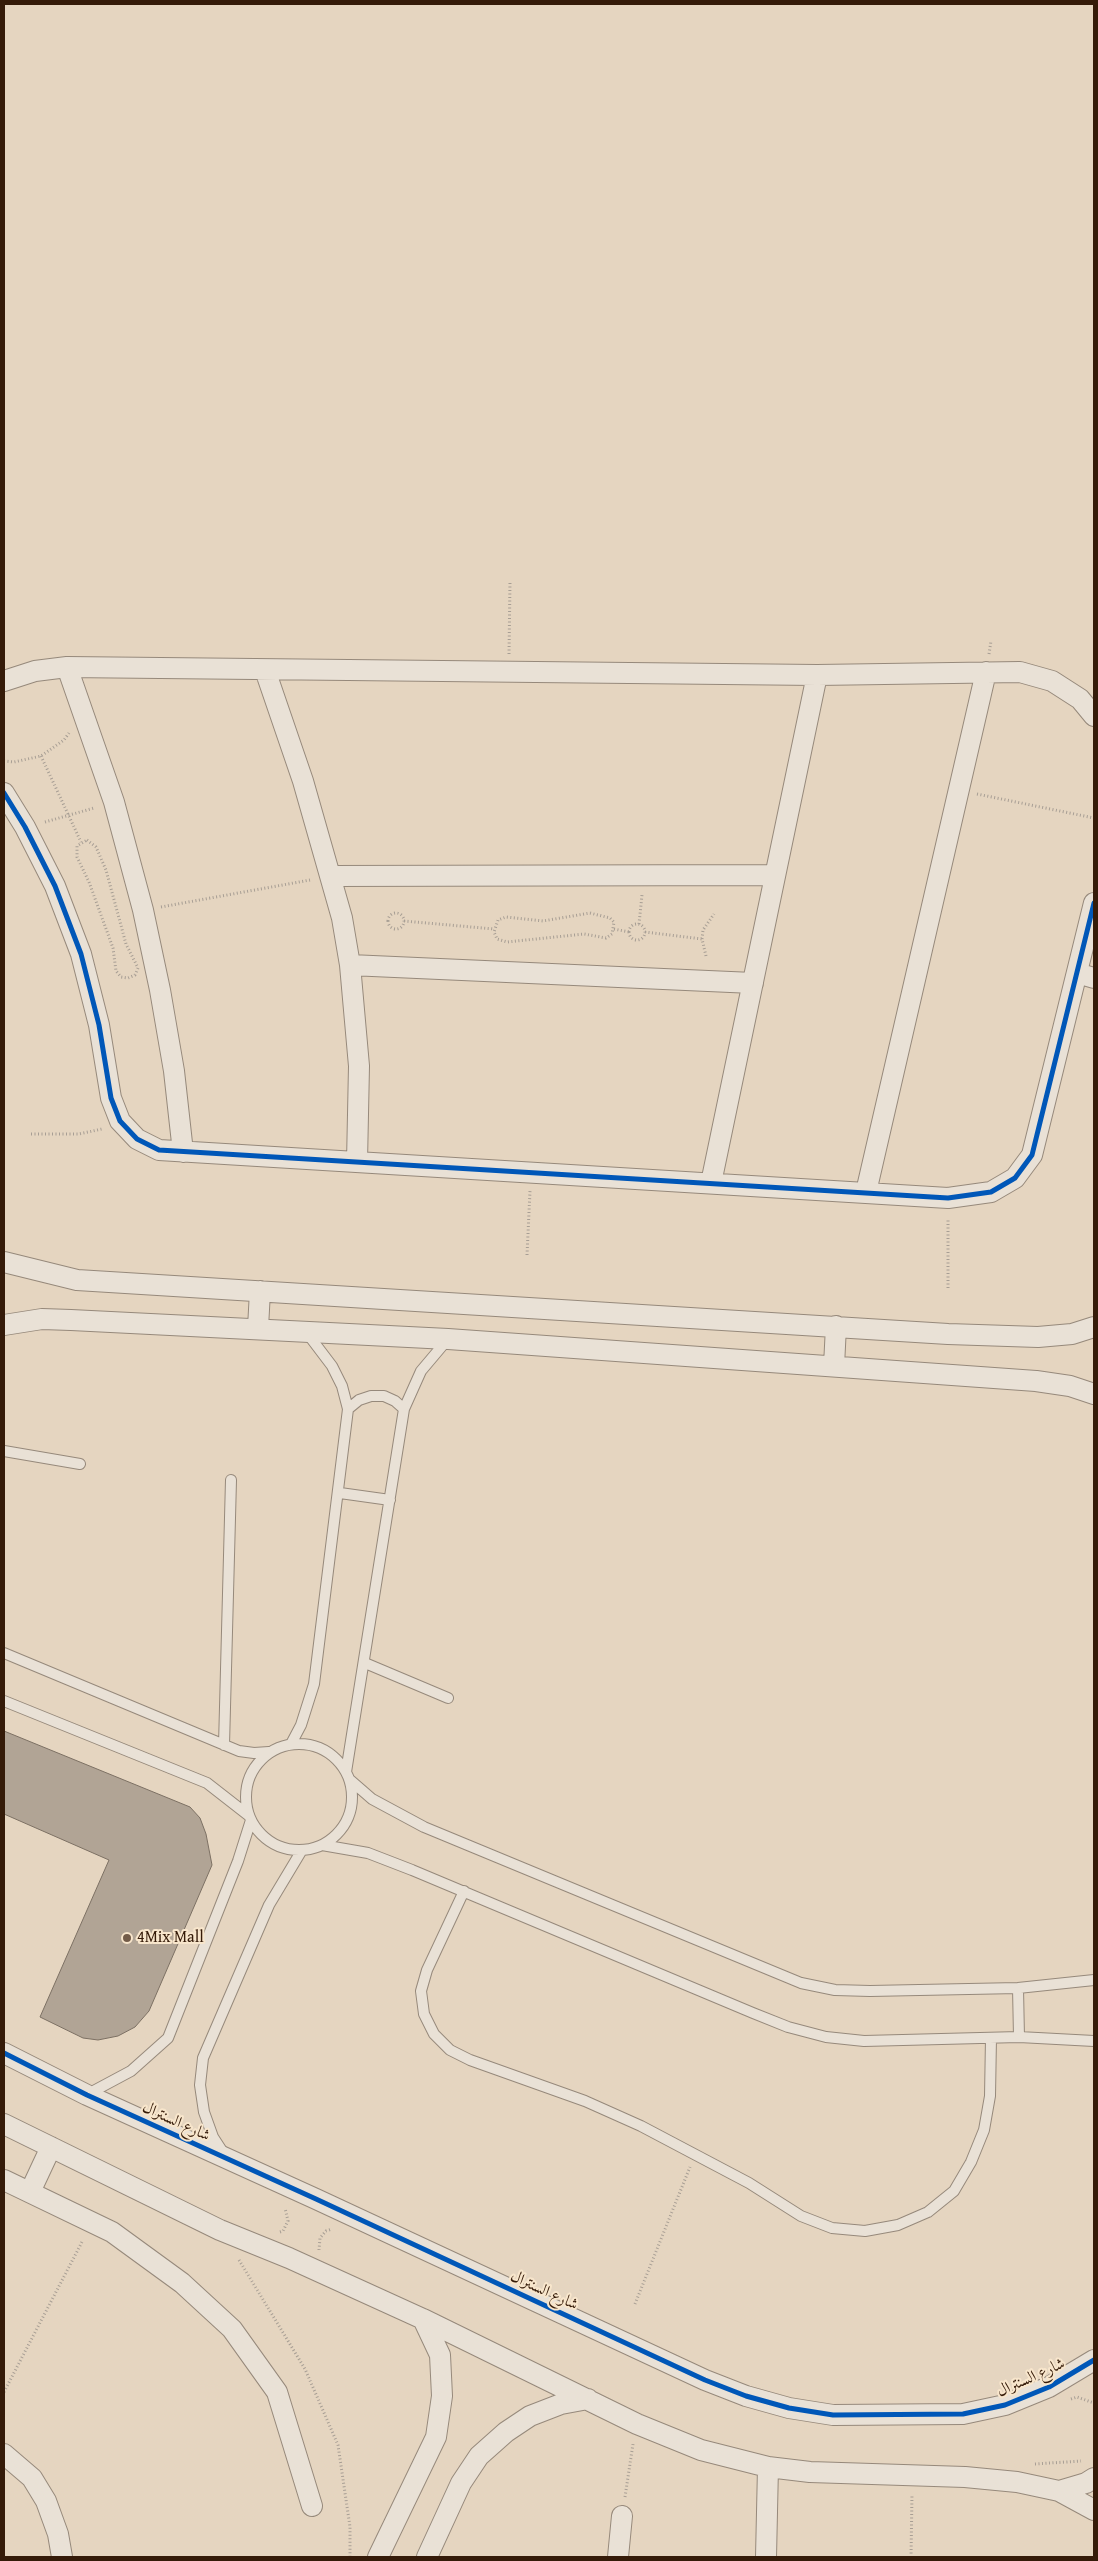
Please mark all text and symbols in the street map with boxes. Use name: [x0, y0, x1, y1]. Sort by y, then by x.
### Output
place label: 4Mix Mall: [137, 1928, 204, 1948]
marker: 4Mix Mall: [121, 1932, 133, 1944]
street label: شارع السنترال: [139, 2098, 213, 2146]
street label: شارع السنترال: [507, 2267, 581, 2315]
street label: شارع السنترال: [994, 2354, 1068, 2402]

